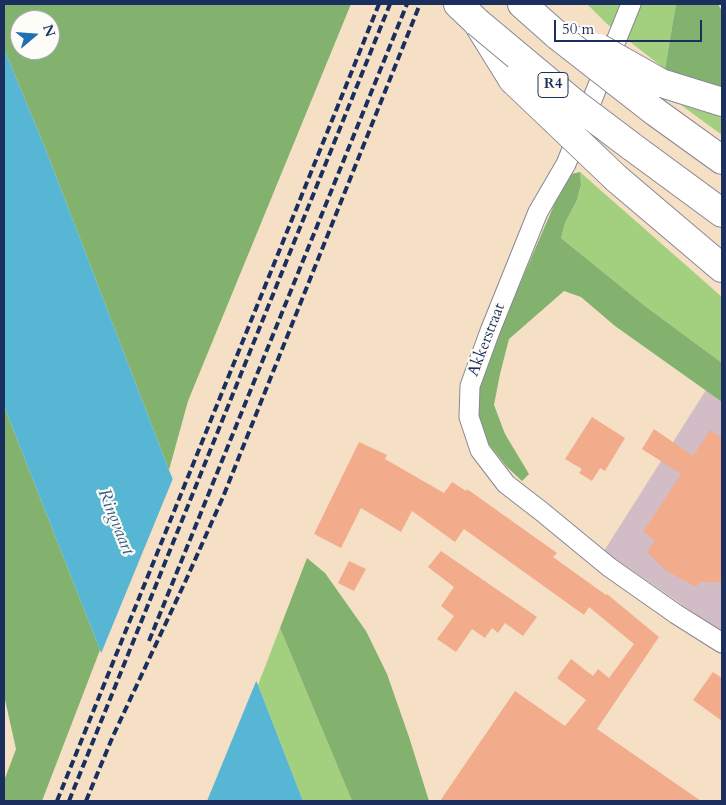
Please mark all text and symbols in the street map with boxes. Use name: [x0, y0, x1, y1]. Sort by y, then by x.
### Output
north arrow: [10, 10, 60, 60]
scale bar: [556, 10, 704, 42]
text: 50 m: [562, 19, 594, 39]
text: N: [38, 22, 60, 39]
road number: R4: [538, 72, 568, 98]
street label: Akkerstraat: [464, 301, 510, 379]
water label: Ringvaart: [92, 486, 138, 558]

